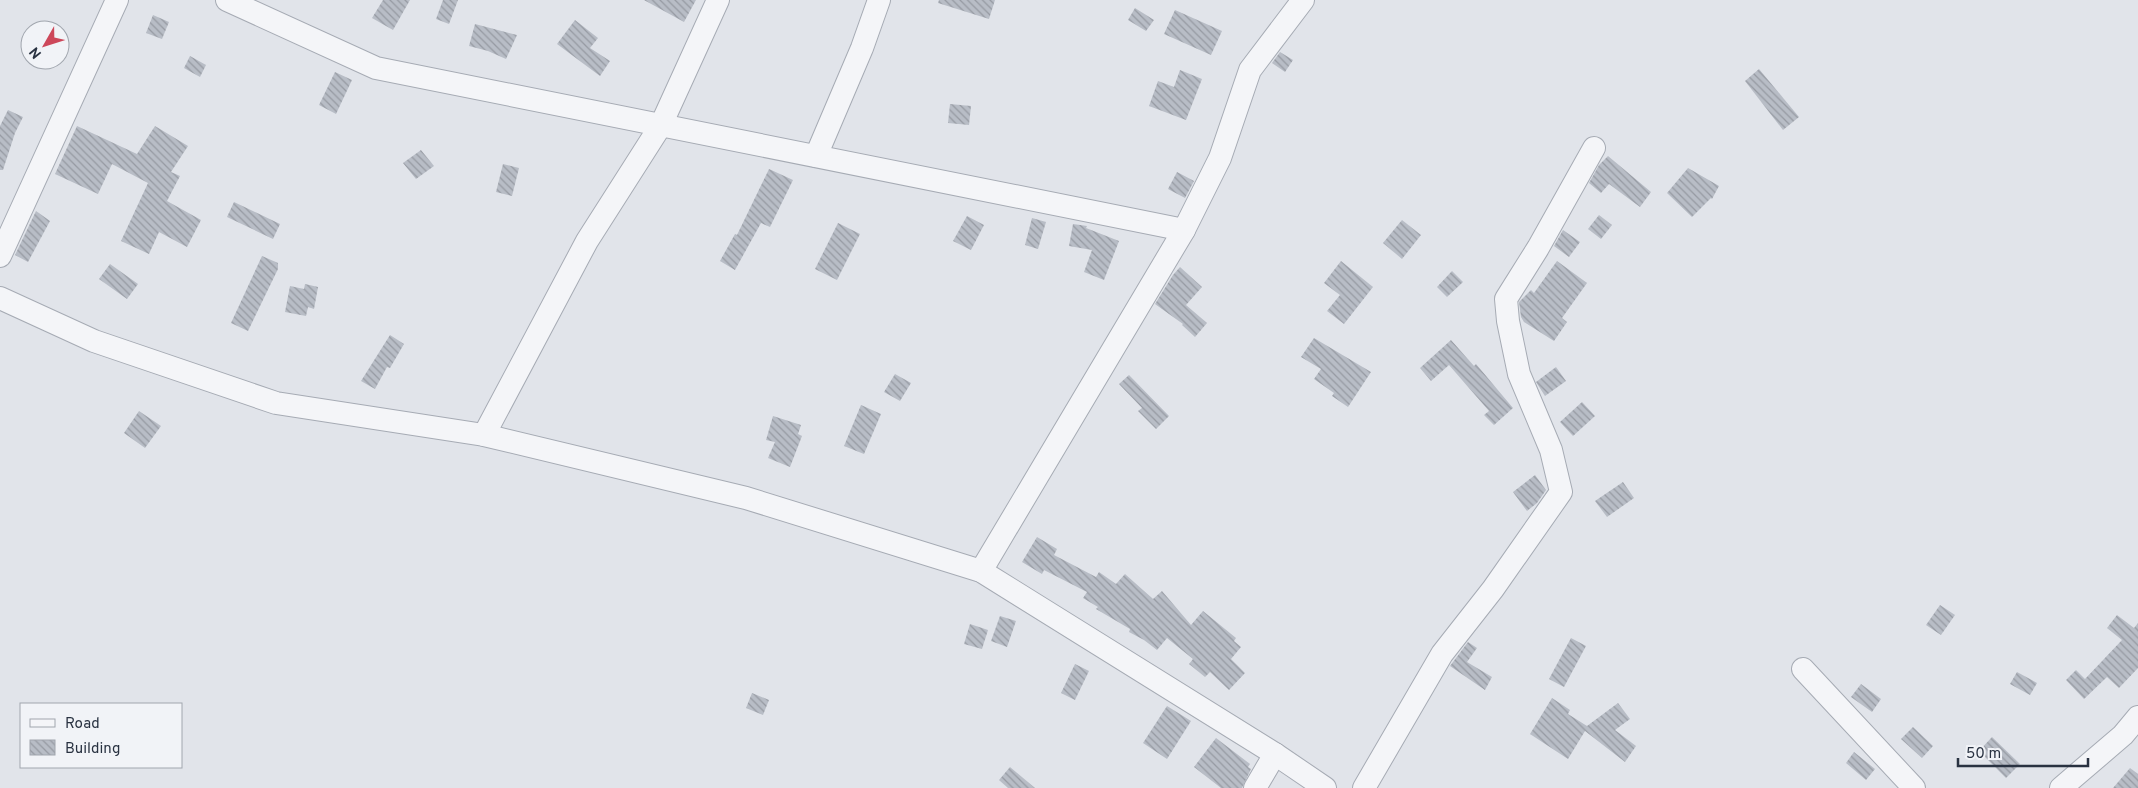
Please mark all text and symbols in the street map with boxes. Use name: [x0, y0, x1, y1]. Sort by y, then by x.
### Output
north arrow: [20, 20, 70, 70]
text: N: [26, 43, 46, 61]
legend: [20, 703, 182, 768]
text: Road: [65, 715, 100, 734]
scale bar: [1958, 736, 2088, 768]
text: Building: [65, 740, 120, 759]
text: 50 m: [1966, 745, 2001, 764]

